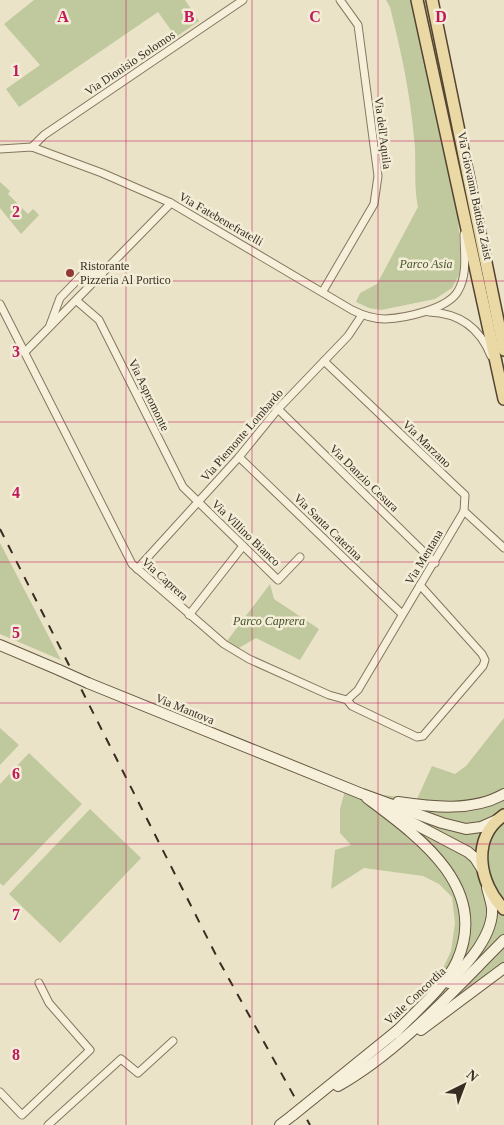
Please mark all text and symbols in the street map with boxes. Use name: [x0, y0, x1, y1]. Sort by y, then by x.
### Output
text: A: [57, 8, 69, 25]
text: B: [184, 8, 195, 25]
text: C: [309, 8, 321, 25]
text: D: [435, 8, 447, 25]
street label: Via Dionisio Solomos: [82, 27, 178, 98]
text: 1: [12, 62, 20, 79]
street label: Via dell'Aquila: [372, 96, 394, 170]
street label: Via Giovanni Battista Zaist: [455, 131, 496, 262]
street label: Via Fatebenefratelli: [176, 189, 266, 249]
text: 2: [12, 203, 20, 220]
park label: Parco Asia: [399, 257, 453, 271]
place label: Ristorante Pizzeria Al Portico: [80, 259, 171, 287]
marker: Ristorante Pizzeria Al Portico: [64, 267, 76, 279]
text: 3: [12, 343, 20, 360]
street label: Via Aspromonte: [126, 357, 172, 433]
street label: Via Piemonte Lombardo: [198, 386, 286, 484]
street label: Via Marzano: [400, 417, 454, 471]
street label: Via Danzio Cesura: [327, 441, 402, 515]
text: 4: [12, 484, 20, 501]
street label: Via Santa Caterina: [291, 491, 366, 564]
street label: Via Villino Bianco: [209, 497, 283, 569]
street label: Via Mentana: [402, 526, 446, 587]
street label: Via Caprera: [139, 555, 192, 604]
park label: Parco Caprera: [232, 614, 305, 628]
text: 5: [12, 624, 20, 641]
street label: Via Mantova: [154, 691, 217, 727]
text: 6: [12, 765, 20, 782]
text: 7: [12, 906, 20, 923]
street label: Viale Concordia: [382, 964, 449, 1028]
text: 8: [12, 1046, 20, 1063]
north arrow: [439, 1060, 489, 1110]
text: N: [464, 1067, 481, 1085]

